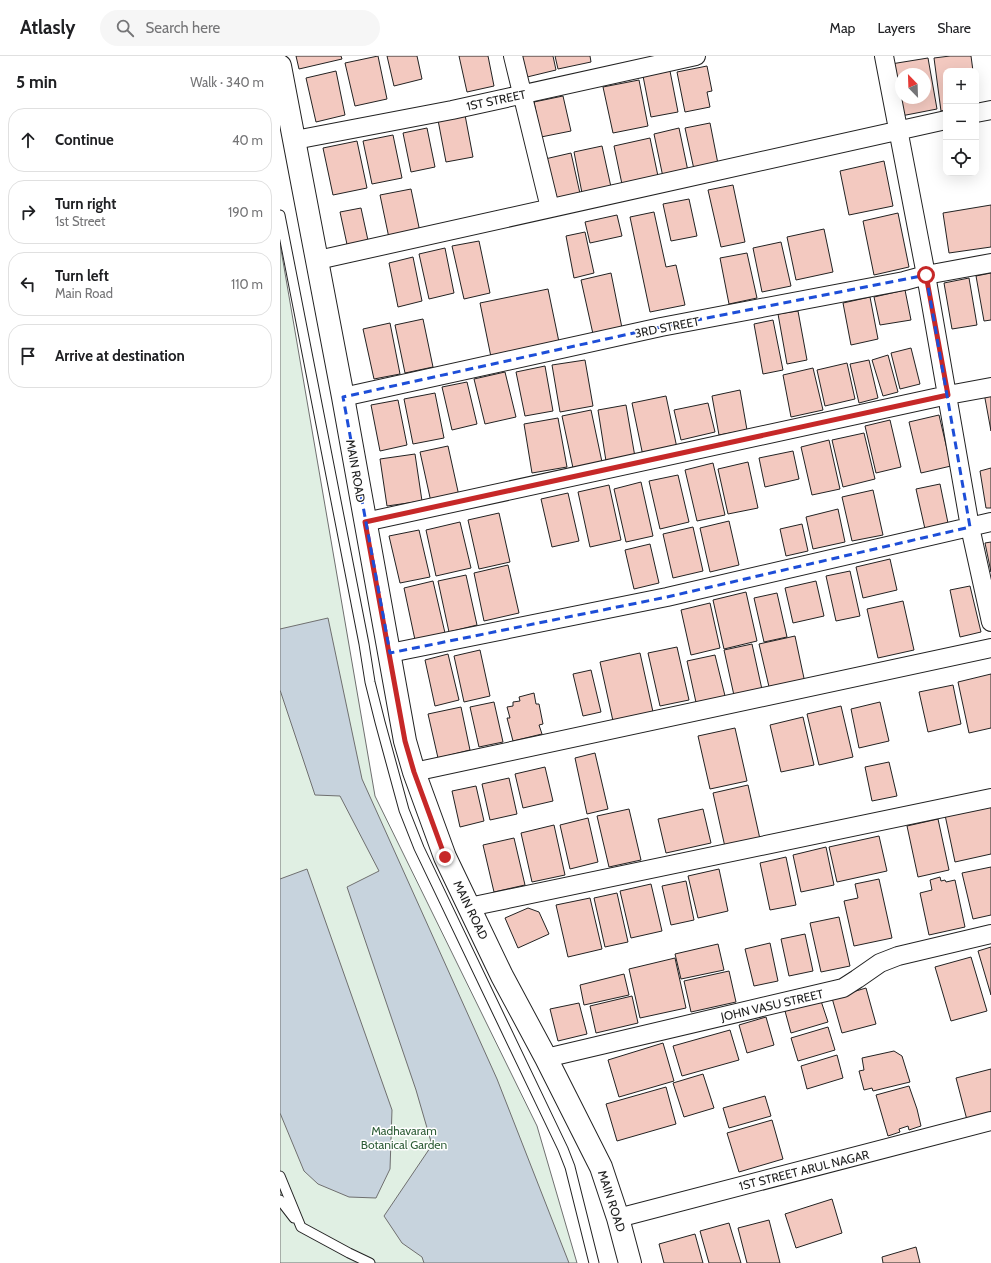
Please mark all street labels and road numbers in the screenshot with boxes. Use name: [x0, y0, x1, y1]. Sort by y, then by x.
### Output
street label: 1ST STREET: [465, 86, 528, 114]
street label: 3RD STREET: [633, 313, 701, 341]
street label: MAIN ROAD: [343, 438, 369, 504]
street label: MAIN ROAD: [450, 878, 492, 942]
street label: JOHN VASU STREET: [718, 986, 825, 1024]
street label: 1ST STREET ARUL NAGAR: [737, 1146, 871, 1193]
street label: MAIN ROAD: [595, 1168, 629, 1234]

